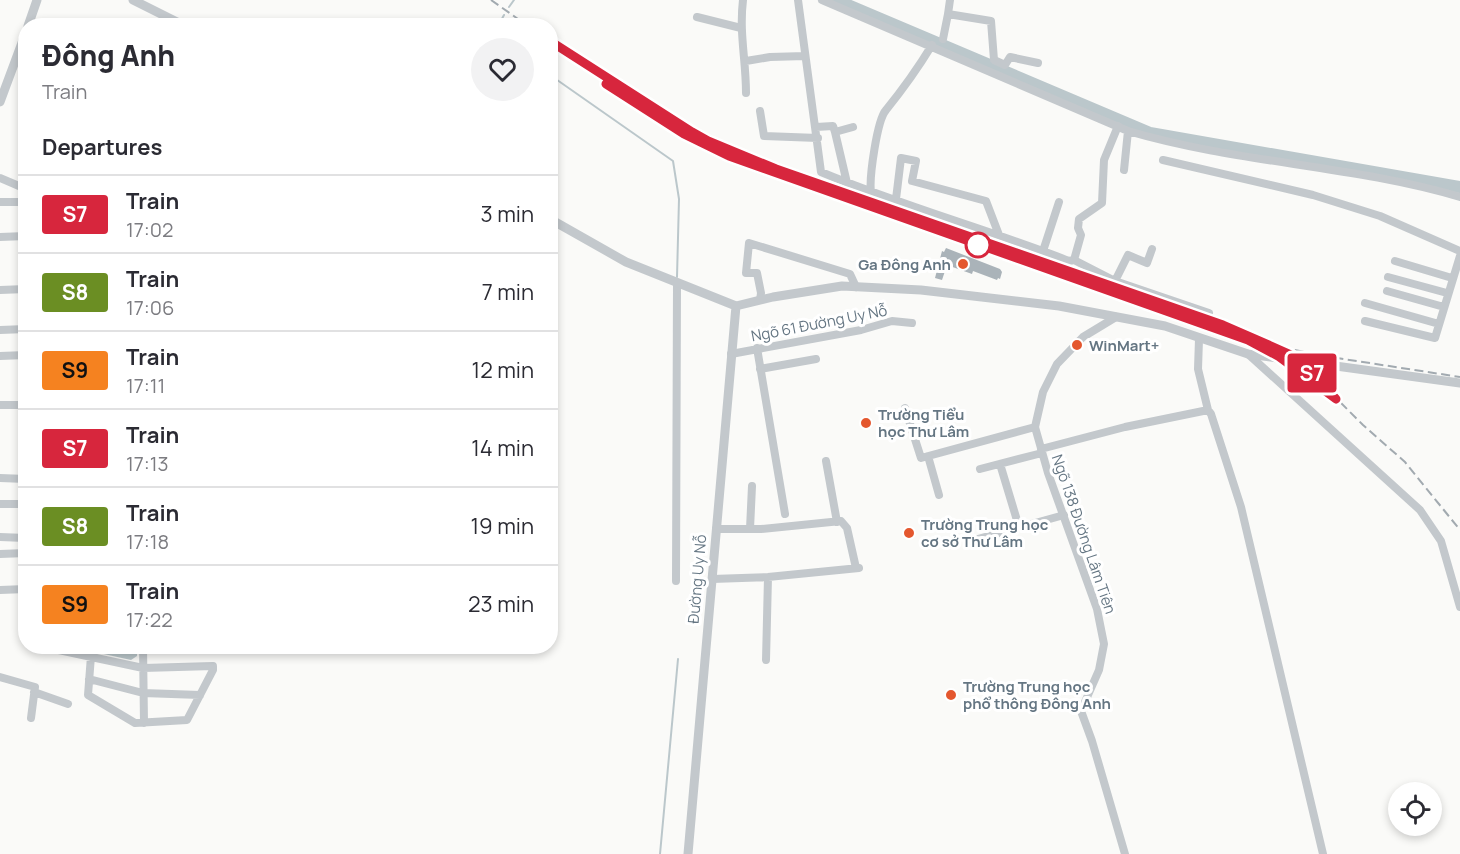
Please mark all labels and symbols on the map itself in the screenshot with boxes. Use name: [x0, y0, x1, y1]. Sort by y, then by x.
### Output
unlabelled marker: [965, 232, 991, 258]
place label: Ga Đông Anh: [858, 254, 951, 275]
marker: Ga Đông Anh: [956, 257, 970, 271]
street label: Ngõ 61 Đường Uy Nỗ: [749, 299, 889, 347]
place label: WinMart+: [1089, 335, 1159, 356]
marker: WinMart+: [1070, 338, 1084, 352]
line badge: S7: [1285, 354, 1339, 392]
place label: Trường Tiểu học Thư Lâm: [878, 404, 969, 442]
marker: Trường Tiểu học Thư Lâm: [859, 416, 873, 430]
street label: Ngõ 138 Đường Lâm Tiên: [1047, 451, 1121, 617]
place label: Trường Trung học cơ sở Thư Lâm: [921, 514, 1049, 552]
marker: Trường Trung học cơ sở Thư Lâm: [902, 526, 916, 540]
street label: Đường Uy Nỗ: [683, 533, 711, 624]
place label: Trường Trung học phổ thông Đông Anh: [963, 676, 1111, 714]
marker: Trường Trung học phổ thông Đông Anh: [944, 688, 958, 702]

